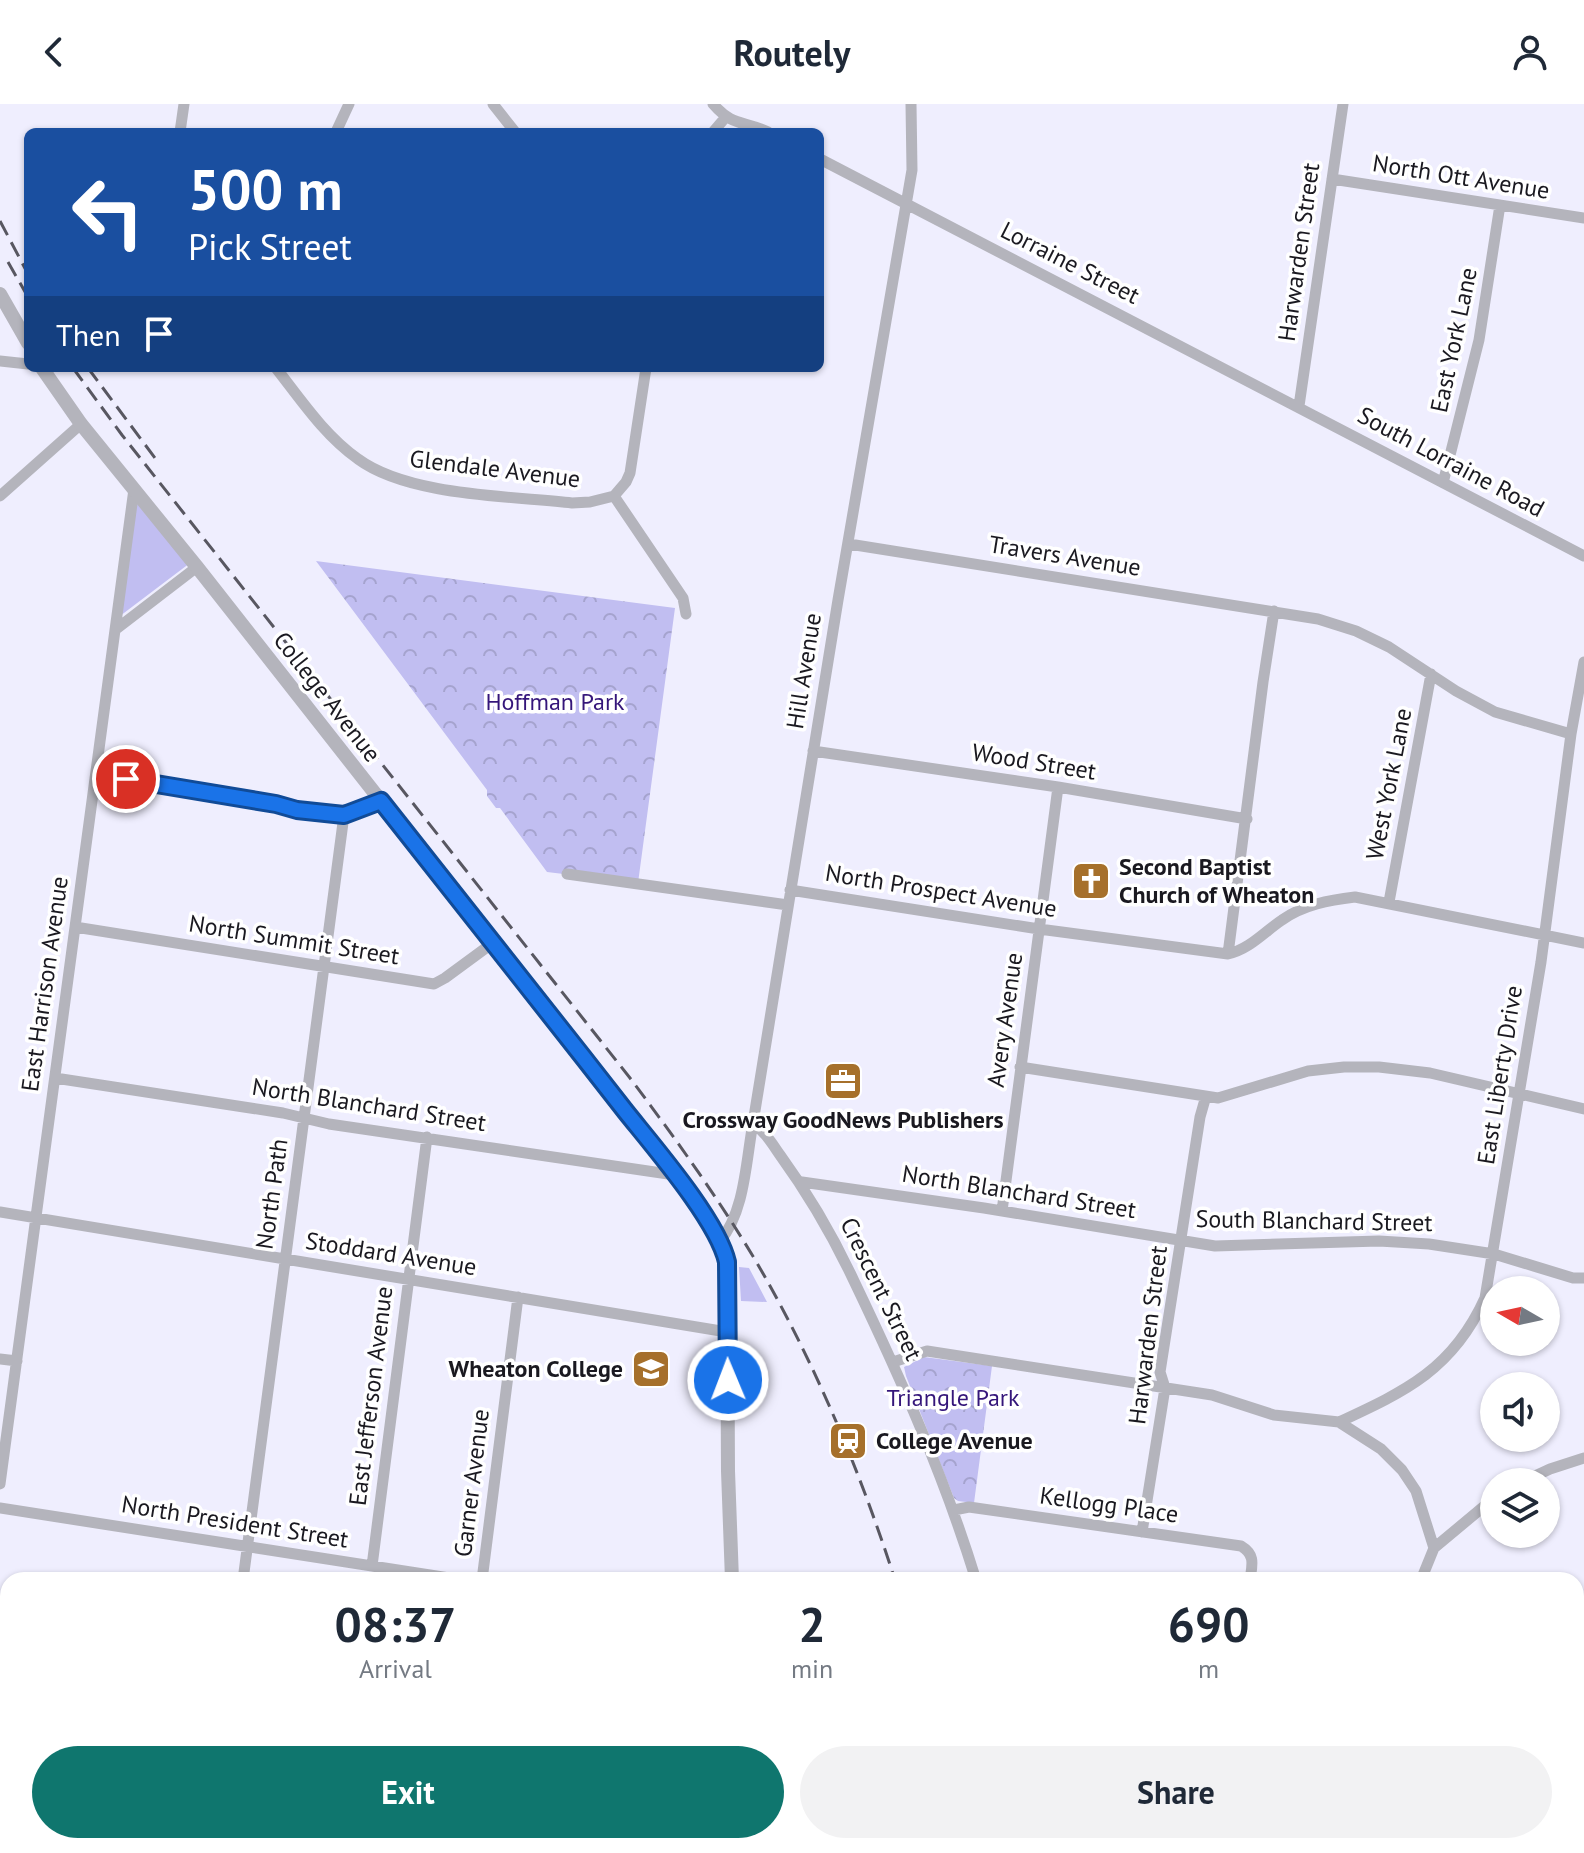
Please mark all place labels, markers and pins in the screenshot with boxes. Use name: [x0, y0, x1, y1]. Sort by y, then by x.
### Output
pin: [92, 745, 160, 813]
place label: Second Baptist Church of Wheaton: [1119, 851, 1314, 910]
church icon: Second Baptist Church of Wheaton: [1070, 860, 1112, 902]
office icon: Crossway GoodNews Publishers: [822, 1060, 864, 1102]
place label: Crossway GoodNews Publishers: [682, 1104, 1004, 1135]
school or university icon: Wheaton College: [630, 1348, 672, 1390]
place label: Wheaton College: [448, 1353, 623, 1384]
station icon: College Avenue: [827, 1420, 869, 1462]
place label: College Avenue: [876, 1425, 1033, 1456]

